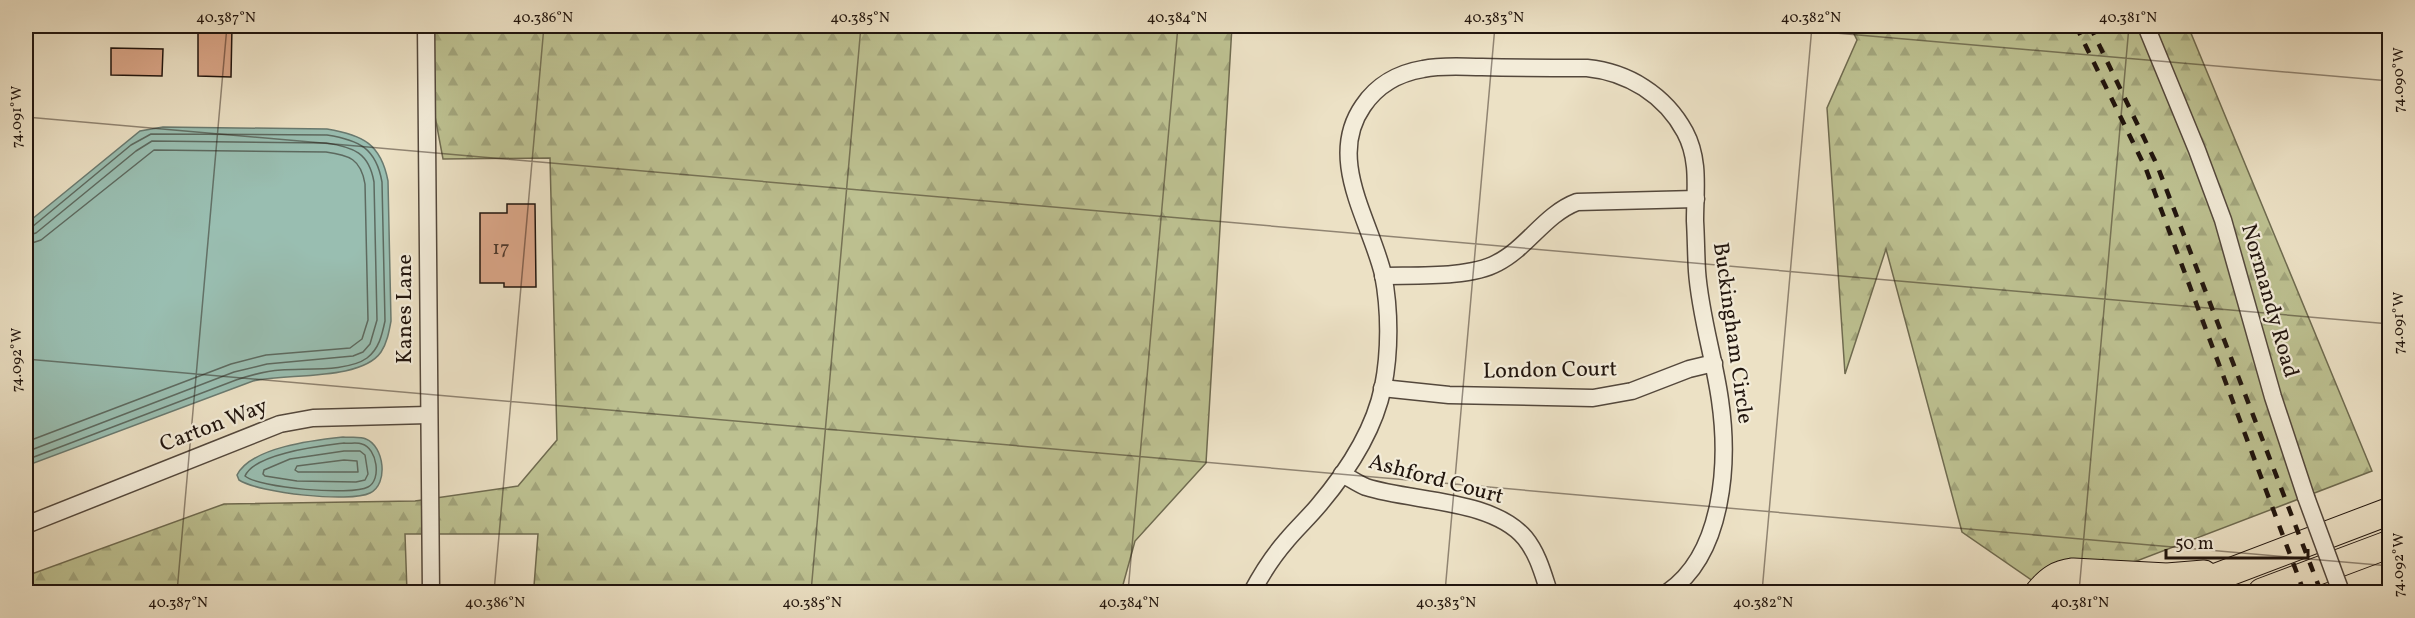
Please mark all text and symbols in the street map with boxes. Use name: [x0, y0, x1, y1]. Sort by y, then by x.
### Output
text: 40.387°N: [196, 8, 256, 29]
text: 40.386°N: [513, 8, 573, 29]
text: 40.385°N: [830, 8, 890, 29]
text: 40.384°N: [1147, 8, 1207, 29]
text: 40.383°N: [1464, 8, 1524, 29]
text: 40.382°N: [1781, 8, 1841, 29]
text: 40.381°N: [2099, 8, 2157, 29]
text: 74.090°W: [2389, 47, 2410, 113]
text: 74.091°W: [7, 86, 28, 148]
street label: Normandy Road: [2232, 221, 2306, 381]
house number: 17: [492, 235, 510, 263]
street label: Buckingham Circle: [1704, 240, 1760, 426]
street label: Kanes Lane: [390, 254, 421, 364]
text: 74.091°W: [2389, 292, 2410, 354]
text: 74.092°W: [7, 328, 28, 392]
street label: London Court: [1483, 354, 1618, 388]
street label: Carton Way: [156, 391, 273, 461]
street label: Ashford Court: [1365, 447, 1507, 513]
scale bar: [2166, 522, 2308, 560]
text: 50 m: [2175, 532, 2214, 557]
text: 74.092°W: [2389, 533, 2410, 597]
text: 40.387°N: [148, 593, 208, 614]
text: 40.386°N: [465, 593, 525, 614]
text: 40.385°N: [782, 593, 842, 614]
text: 40.384°N: [1099, 593, 1159, 614]
text: 40.383°N: [1416, 593, 1476, 614]
text: 40.382°N: [1733, 593, 1793, 614]
text: 40.381°N: [2051, 593, 2109, 614]

